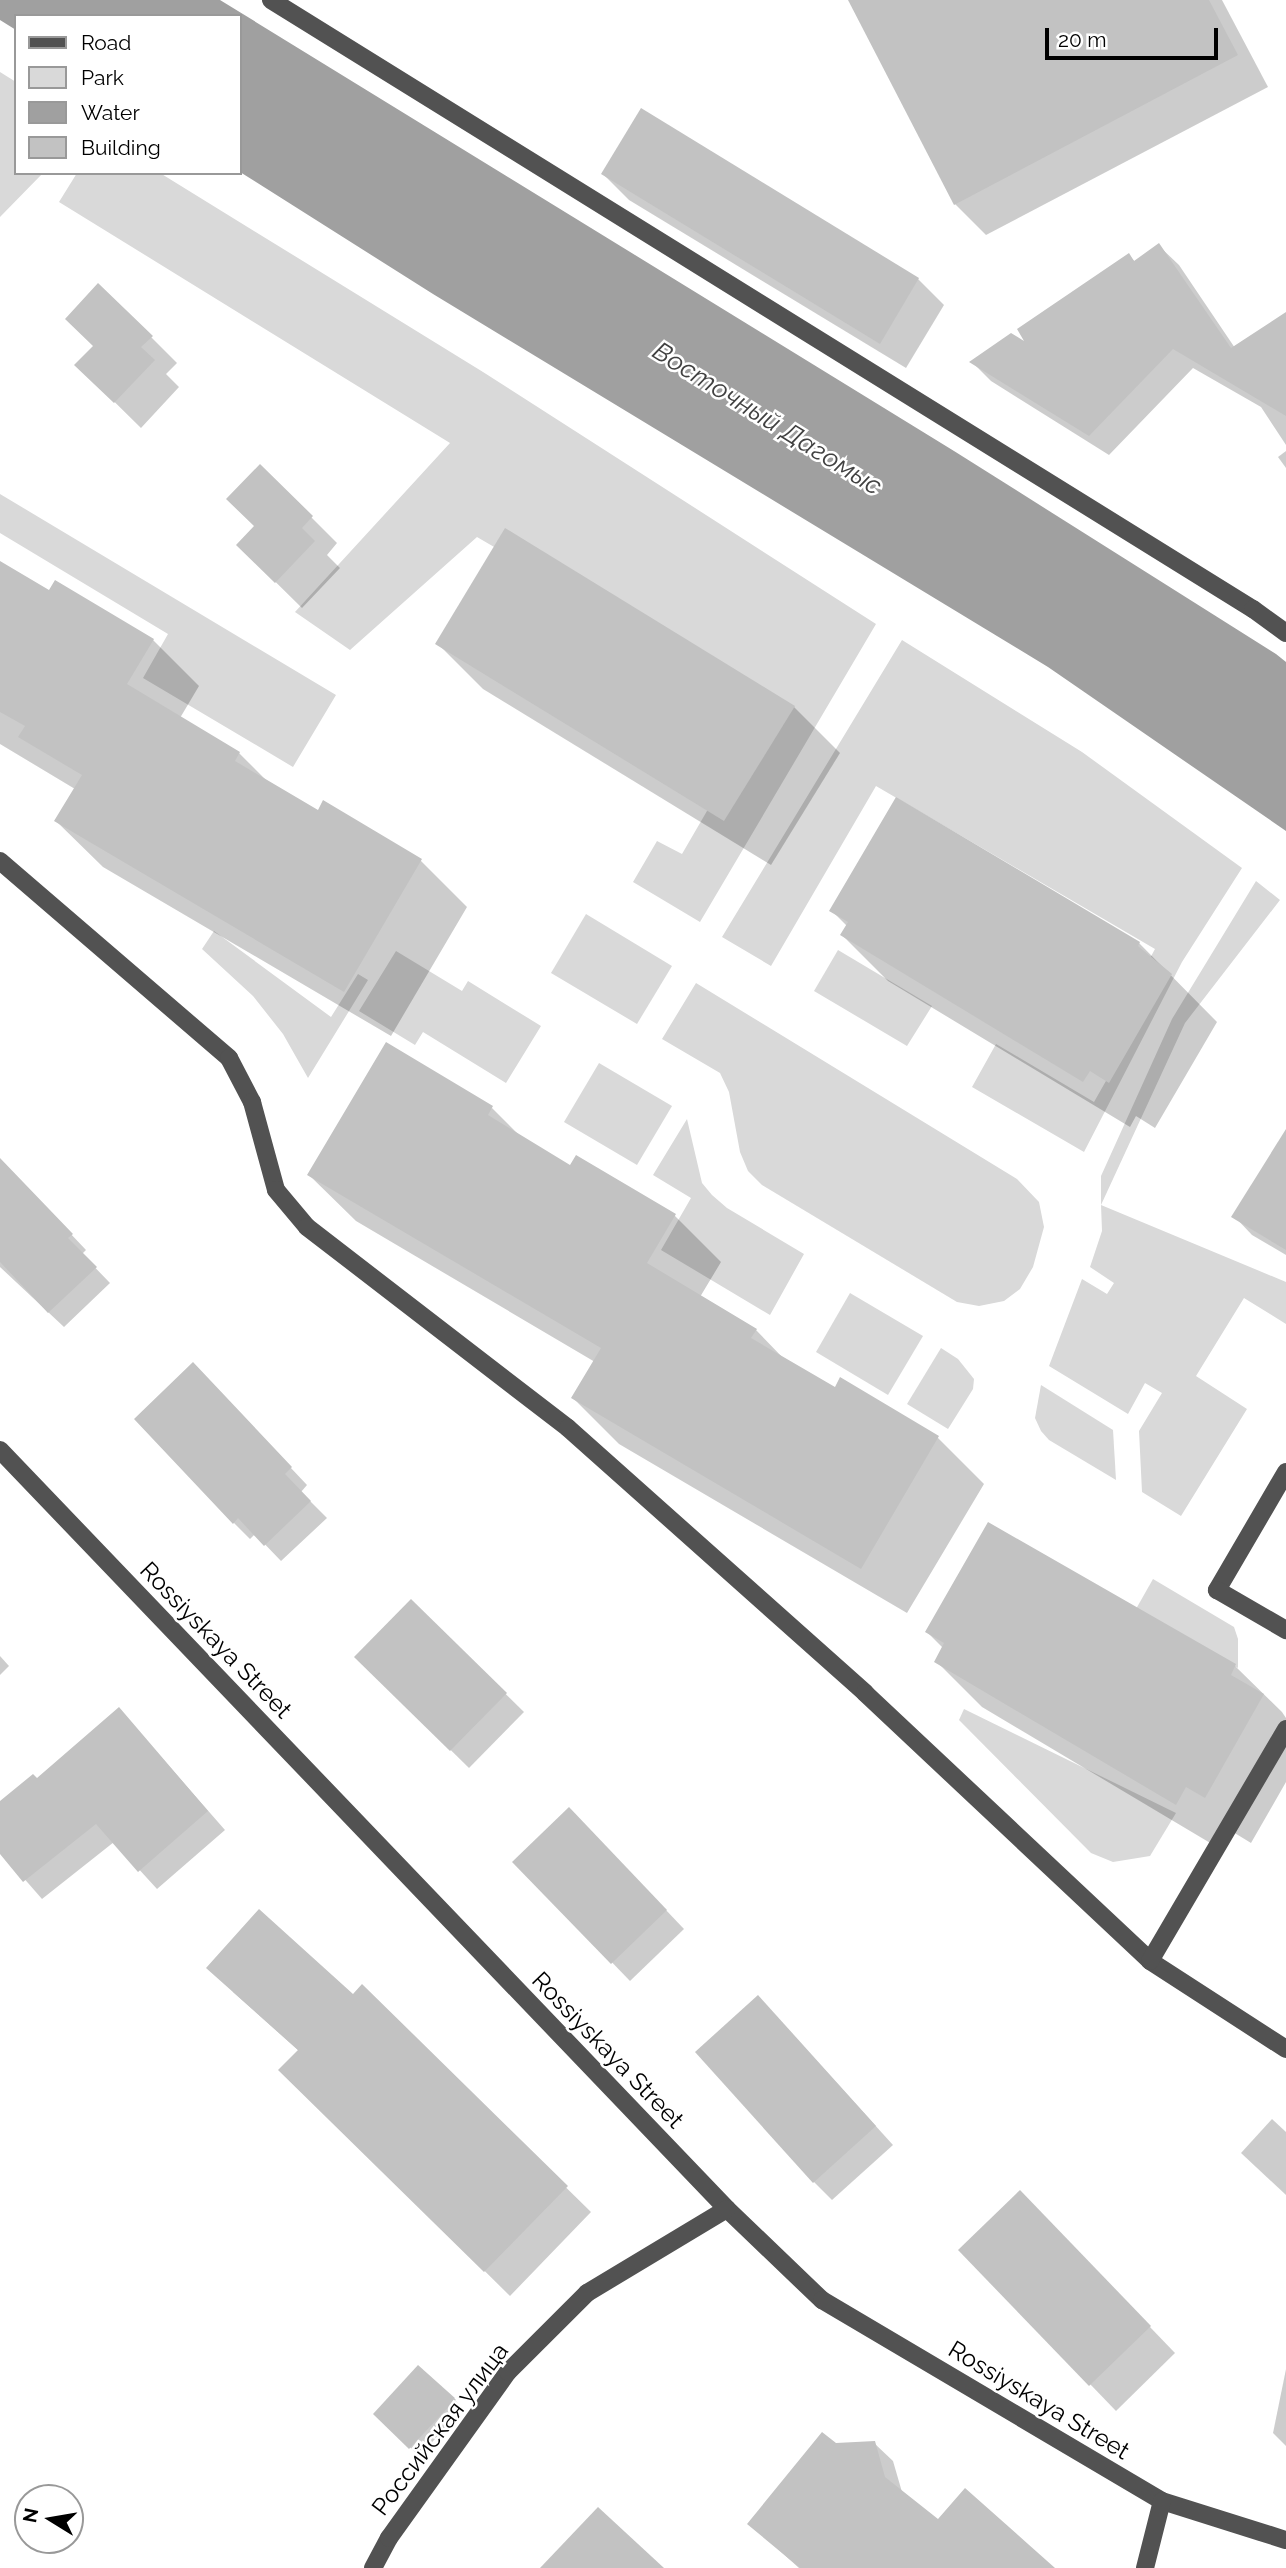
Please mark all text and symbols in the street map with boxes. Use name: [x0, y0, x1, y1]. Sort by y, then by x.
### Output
legend: [14, 14, 242, 175]
scale bar: [1048, 14, 1221, 58]
text: 20 m: [1058, 27, 1106, 52]
text: Road: [81, 30, 131, 55]
text: Park: [81, 65, 124, 90]
text: Water: [81, 100, 140, 125]
text: Building: [81, 135, 161, 160]
water label: Восточный Дагомыс: [647, 336, 887, 502]
street label: Rossiyskaya Street: [134, 1556, 298, 1724]
street label: Rossiyskaya Street: [526, 1966, 690, 2134]
street label: Rossiyskaya Street: [943, 2335, 1135, 2465]
street label: Российская улица: [366, 2337, 514, 2521]
north arrow: [14, 2484, 84, 2554]
text: N: [18, 2506, 43, 2525]

